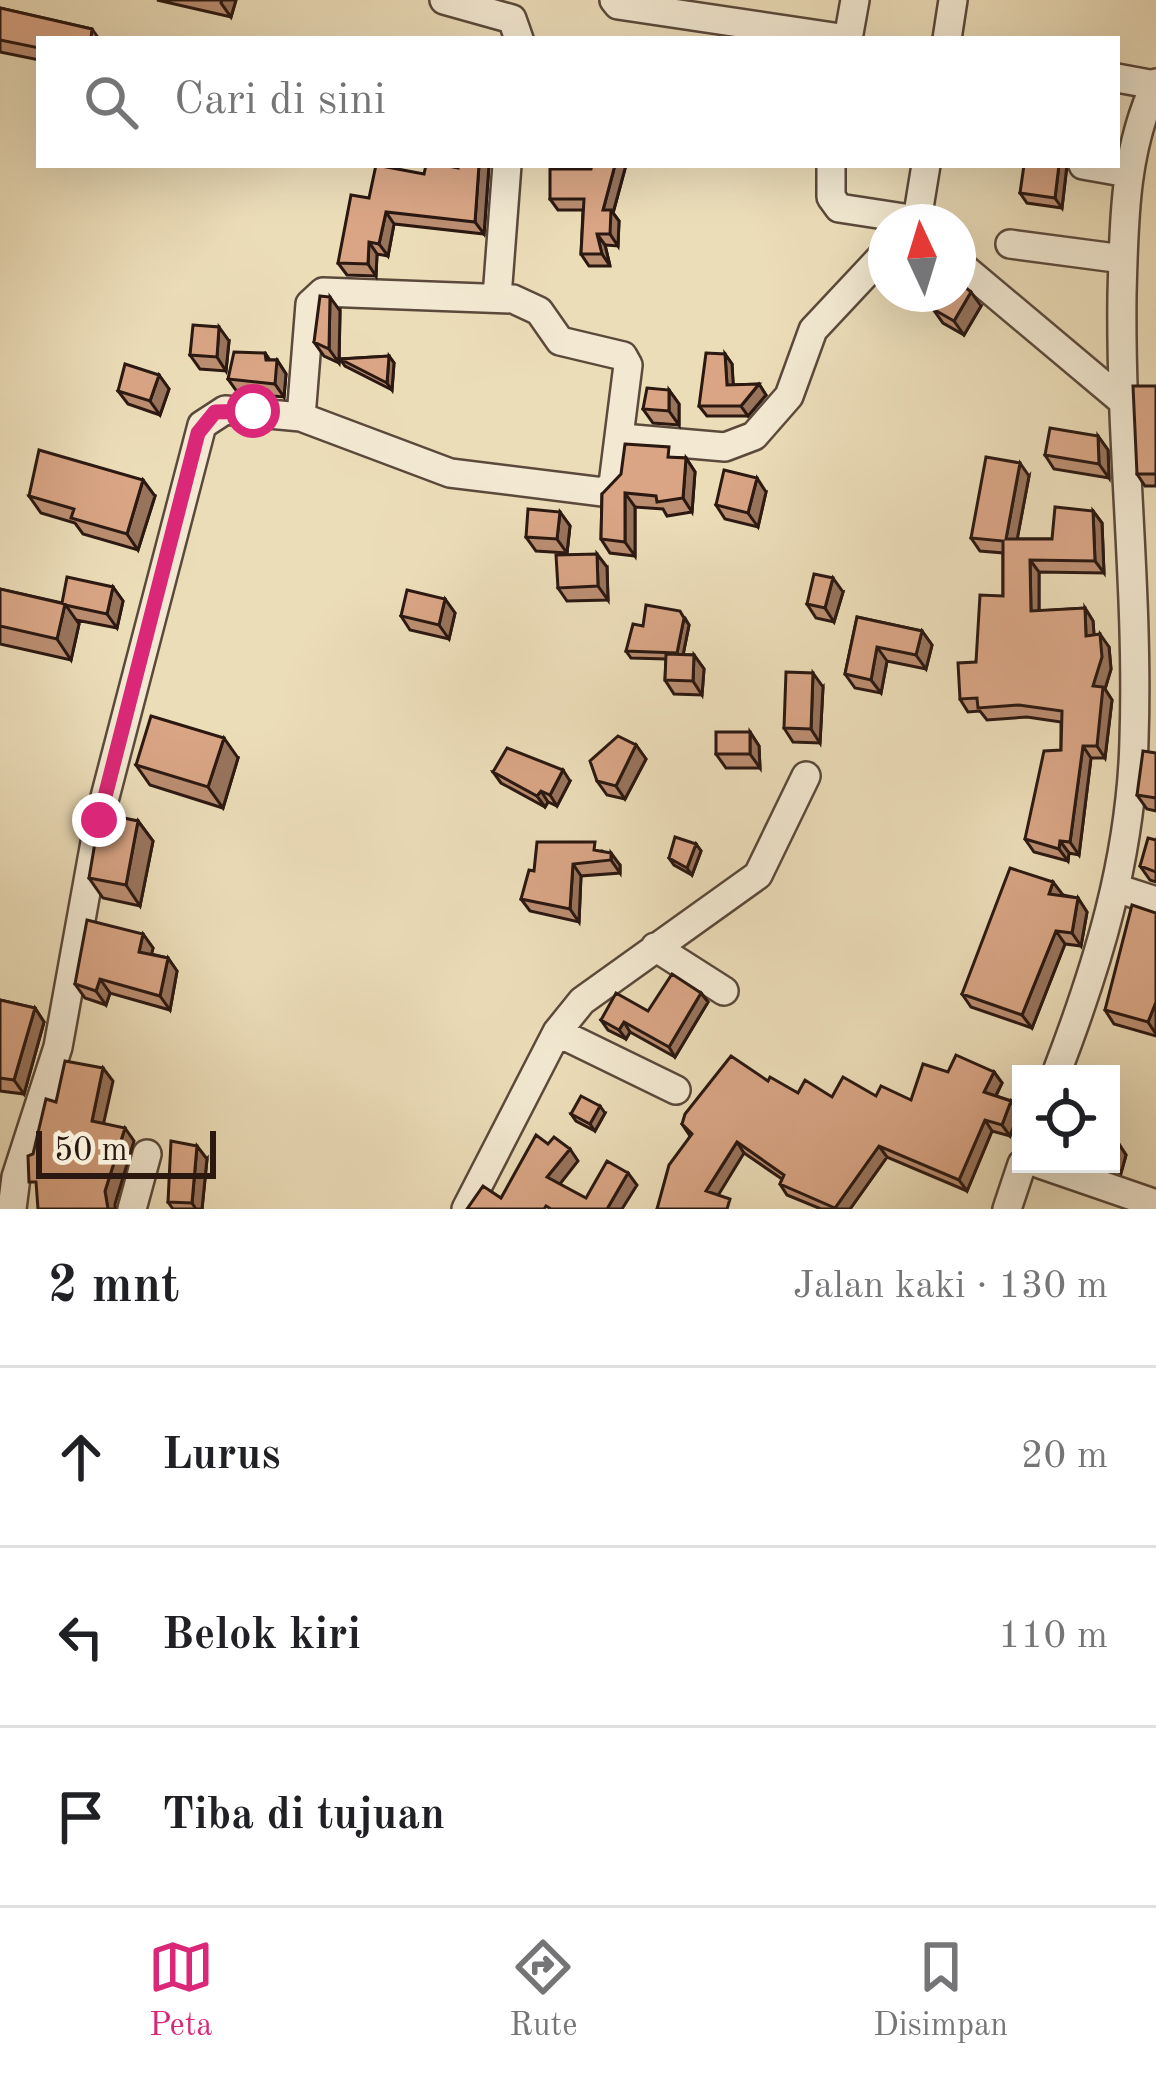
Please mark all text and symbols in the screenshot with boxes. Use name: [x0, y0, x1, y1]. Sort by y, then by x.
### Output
search box: [36, 36, 1120, 168]
icon: search: [78, 69, 144, 135]
text: Cari di sini: [174, 79, 386, 124]
north arrow: [868, 204, 976, 312]
route start: [226, 384, 280, 438]
route end: [72, 793, 126, 847]
map controls: [1012, 1065, 1120, 1173]
button: locate: [1012, 1065, 1120, 1173]
scale bar: [36, 1125, 216, 1178]
text: 50 m: [54, 1135, 128, 1168]
text: 2 mnt: [48, 1262, 180, 1313]
text: Jalan kaki · 130 m: [793, 1267, 1108, 1306]
icon: ahead: [48, 1424, 114, 1490]
text: Lurus: [162, 1434, 281, 1479]
text: 20 m: [1021, 1437, 1108, 1476]
icon: left: [48, 1604, 114, 1670]
text: Belok kiri: [162, 1614, 361, 1659]
text: 110 m: [998, 1617, 1108, 1656]
icon: arrive: [48, 1784, 114, 1850]
text: Tiba di tujuan: [162, 1794, 445, 1839]
tab: Peta: [148, 1934, 214, 2047]
tab: Rute: [509, 1934, 577, 2047]
tab: Disimpan: [873, 1934, 1008, 2047]

